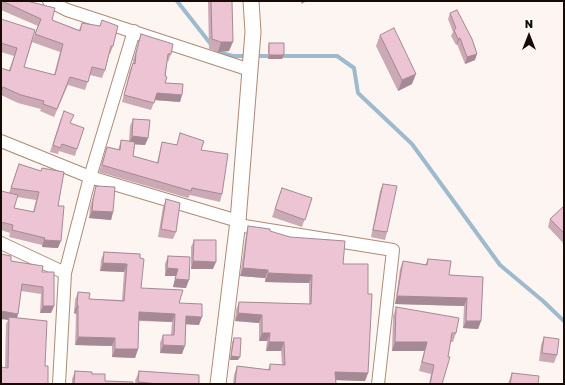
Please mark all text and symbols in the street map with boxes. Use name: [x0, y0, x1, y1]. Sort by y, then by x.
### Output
north arrow: [509, 16, 549, 56]
text: N: [525, 17, 533, 30]

